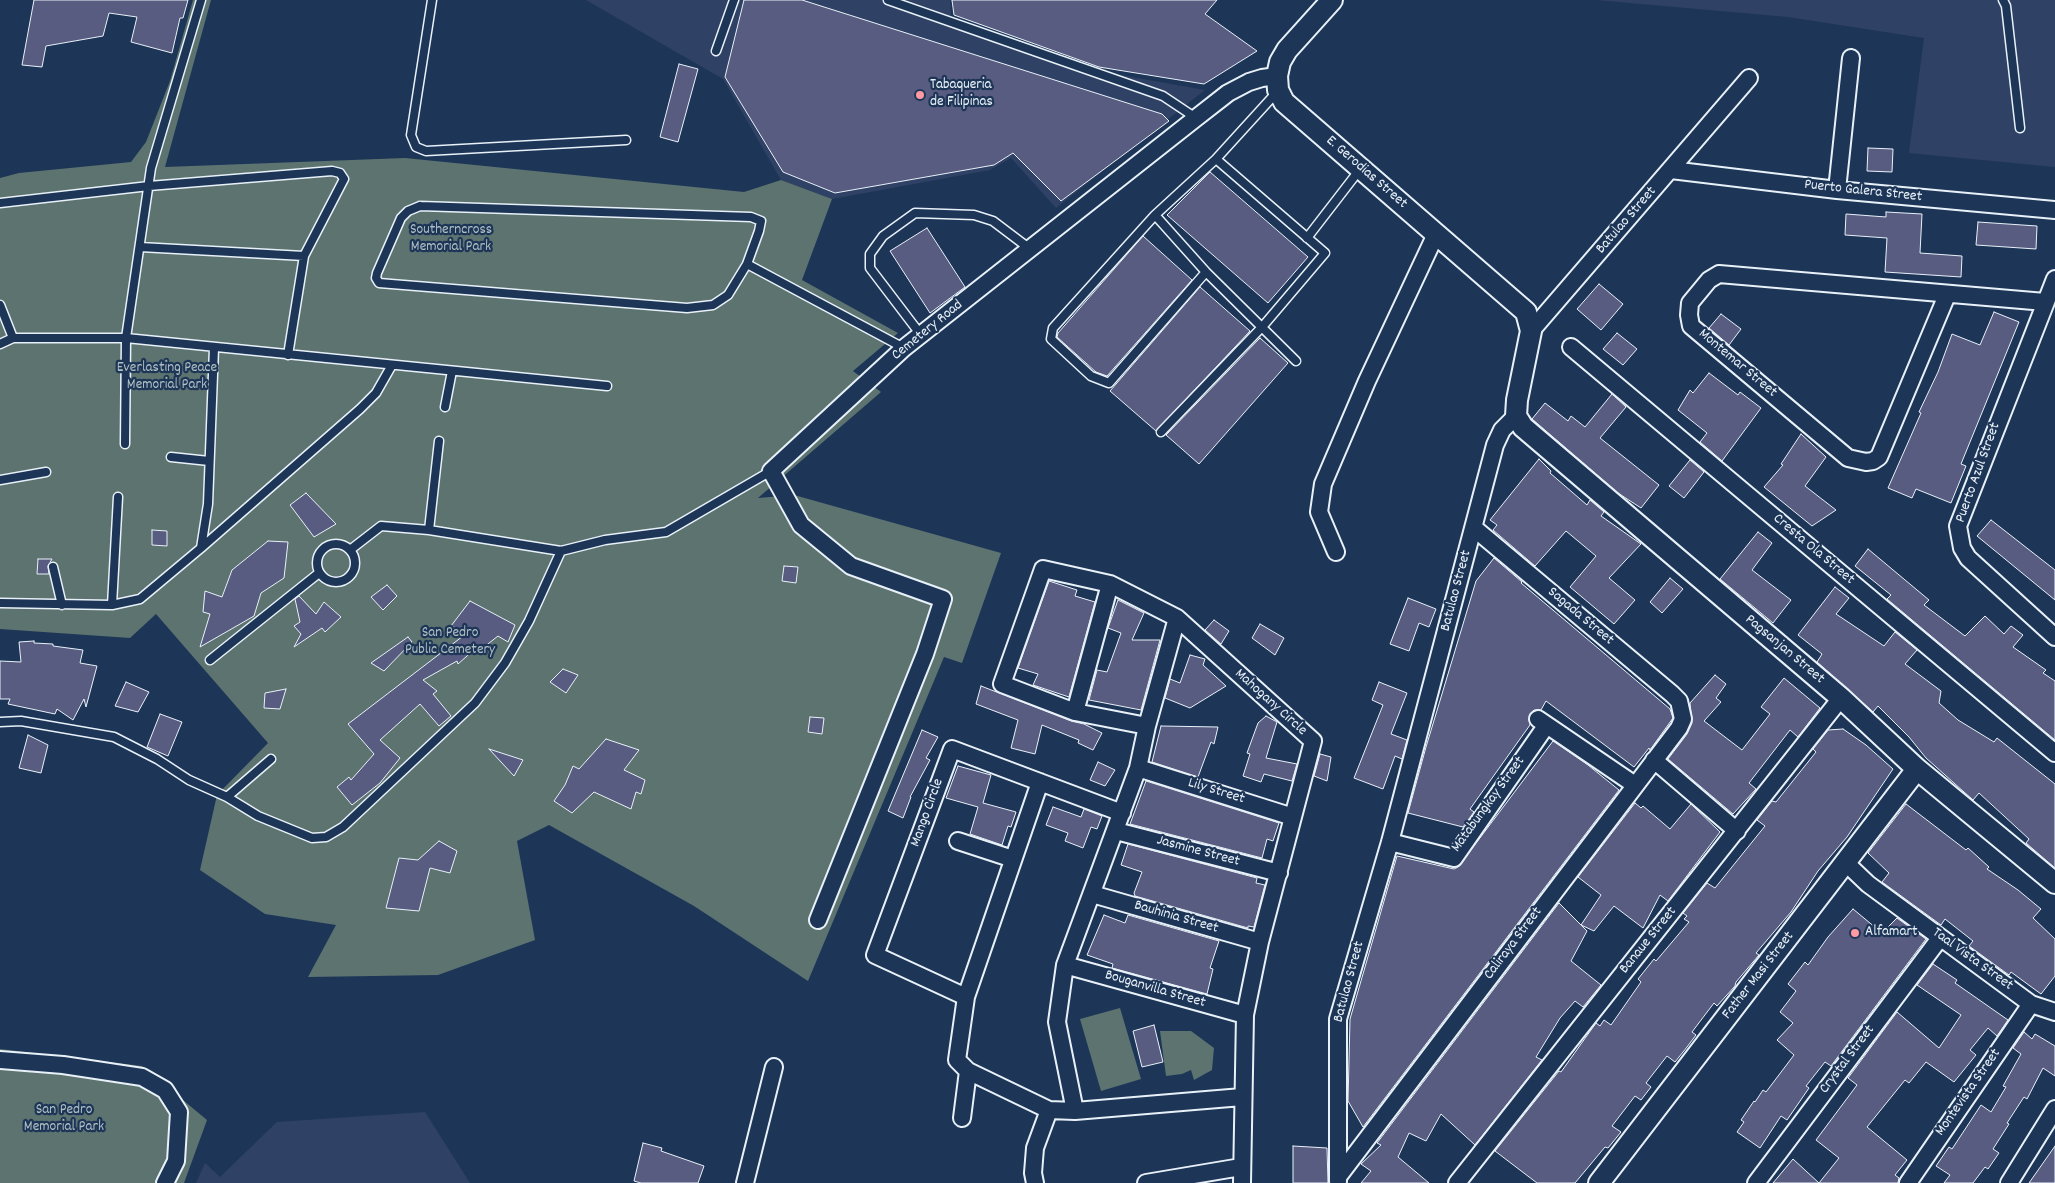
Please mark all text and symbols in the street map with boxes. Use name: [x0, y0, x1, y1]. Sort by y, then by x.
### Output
place label: Tabaqueria de Filipinas: [930, 77, 993, 112]
marker: Tabaqueria de Filipinas: [914, 89, 926, 101]
street label: E. Gerodias Street: [1322, 133, 1410, 213]
street label: Puerto Galera Street: [1803, 177, 1923, 207]
street label: Batulao Street: [1593, 184, 1661, 258]
park label: Southerncross Memorial Park: [410, 222, 492, 257]
street label: Cemetery Road: [889, 297, 967, 365]
street label: Montemar Street: [1694, 326, 1780, 402]
park label: Everlasting Peace Memorial Park: [117, 360, 217, 395]
street label: Puerto Azul Street: [1953, 421, 2005, 525]
street label: Cresta Ola Street: [1769, 511, 1857, 589]
street label: Batulao Street: [1438, 548, 1476, 634]
street label: Sagada Street: [1543, 584, 1617, 650]
street label: Pagsanjan Street: [1740, 611, 1828, 689]
park label: San Pedro Public Cemetery: [405, 625, 495, 660]
street label: Mahogany Circle: [1230, 666, 1310, 740]
street label: Matabungkay Street: [1448, 754, 1530, 856]
street label: Lily Street: [1185, 775, 1247, 809]
street label: Mango Circle: [907, 776, 949, 850]
street label: Jasmine Street: [1154, 832, 1242, 872]
street label: Bauhinia Street: [1132, 897, 1220, 939]
street label: Caliraya Street: [1481, 904, 1547, 984]
street label: Banaue Street: [1616, 904, 1682, 978]
place label: Alfamart: [1865, 924, 1918, 942]
street label: Taal Vista Street: [1928, 925, 2016, 995]
marker: Alfamart: [1849, 927, 1861, 939]
street label: Father Masi Street: [1719, 928, 1799, 1024]
street label: Batulao Street: [1331, 939, 1369, 1025]
street label: Bouganvilla Street: [1103, 967, 1207, 1013]
street label: Crystal Street: [1816, 1022, 1880, 1098]
street label: Montevista Street: [1932, 1046, 2006, 1140]
park label: San Pedro Memorial Park: [24, 1102, 104, 1137]

